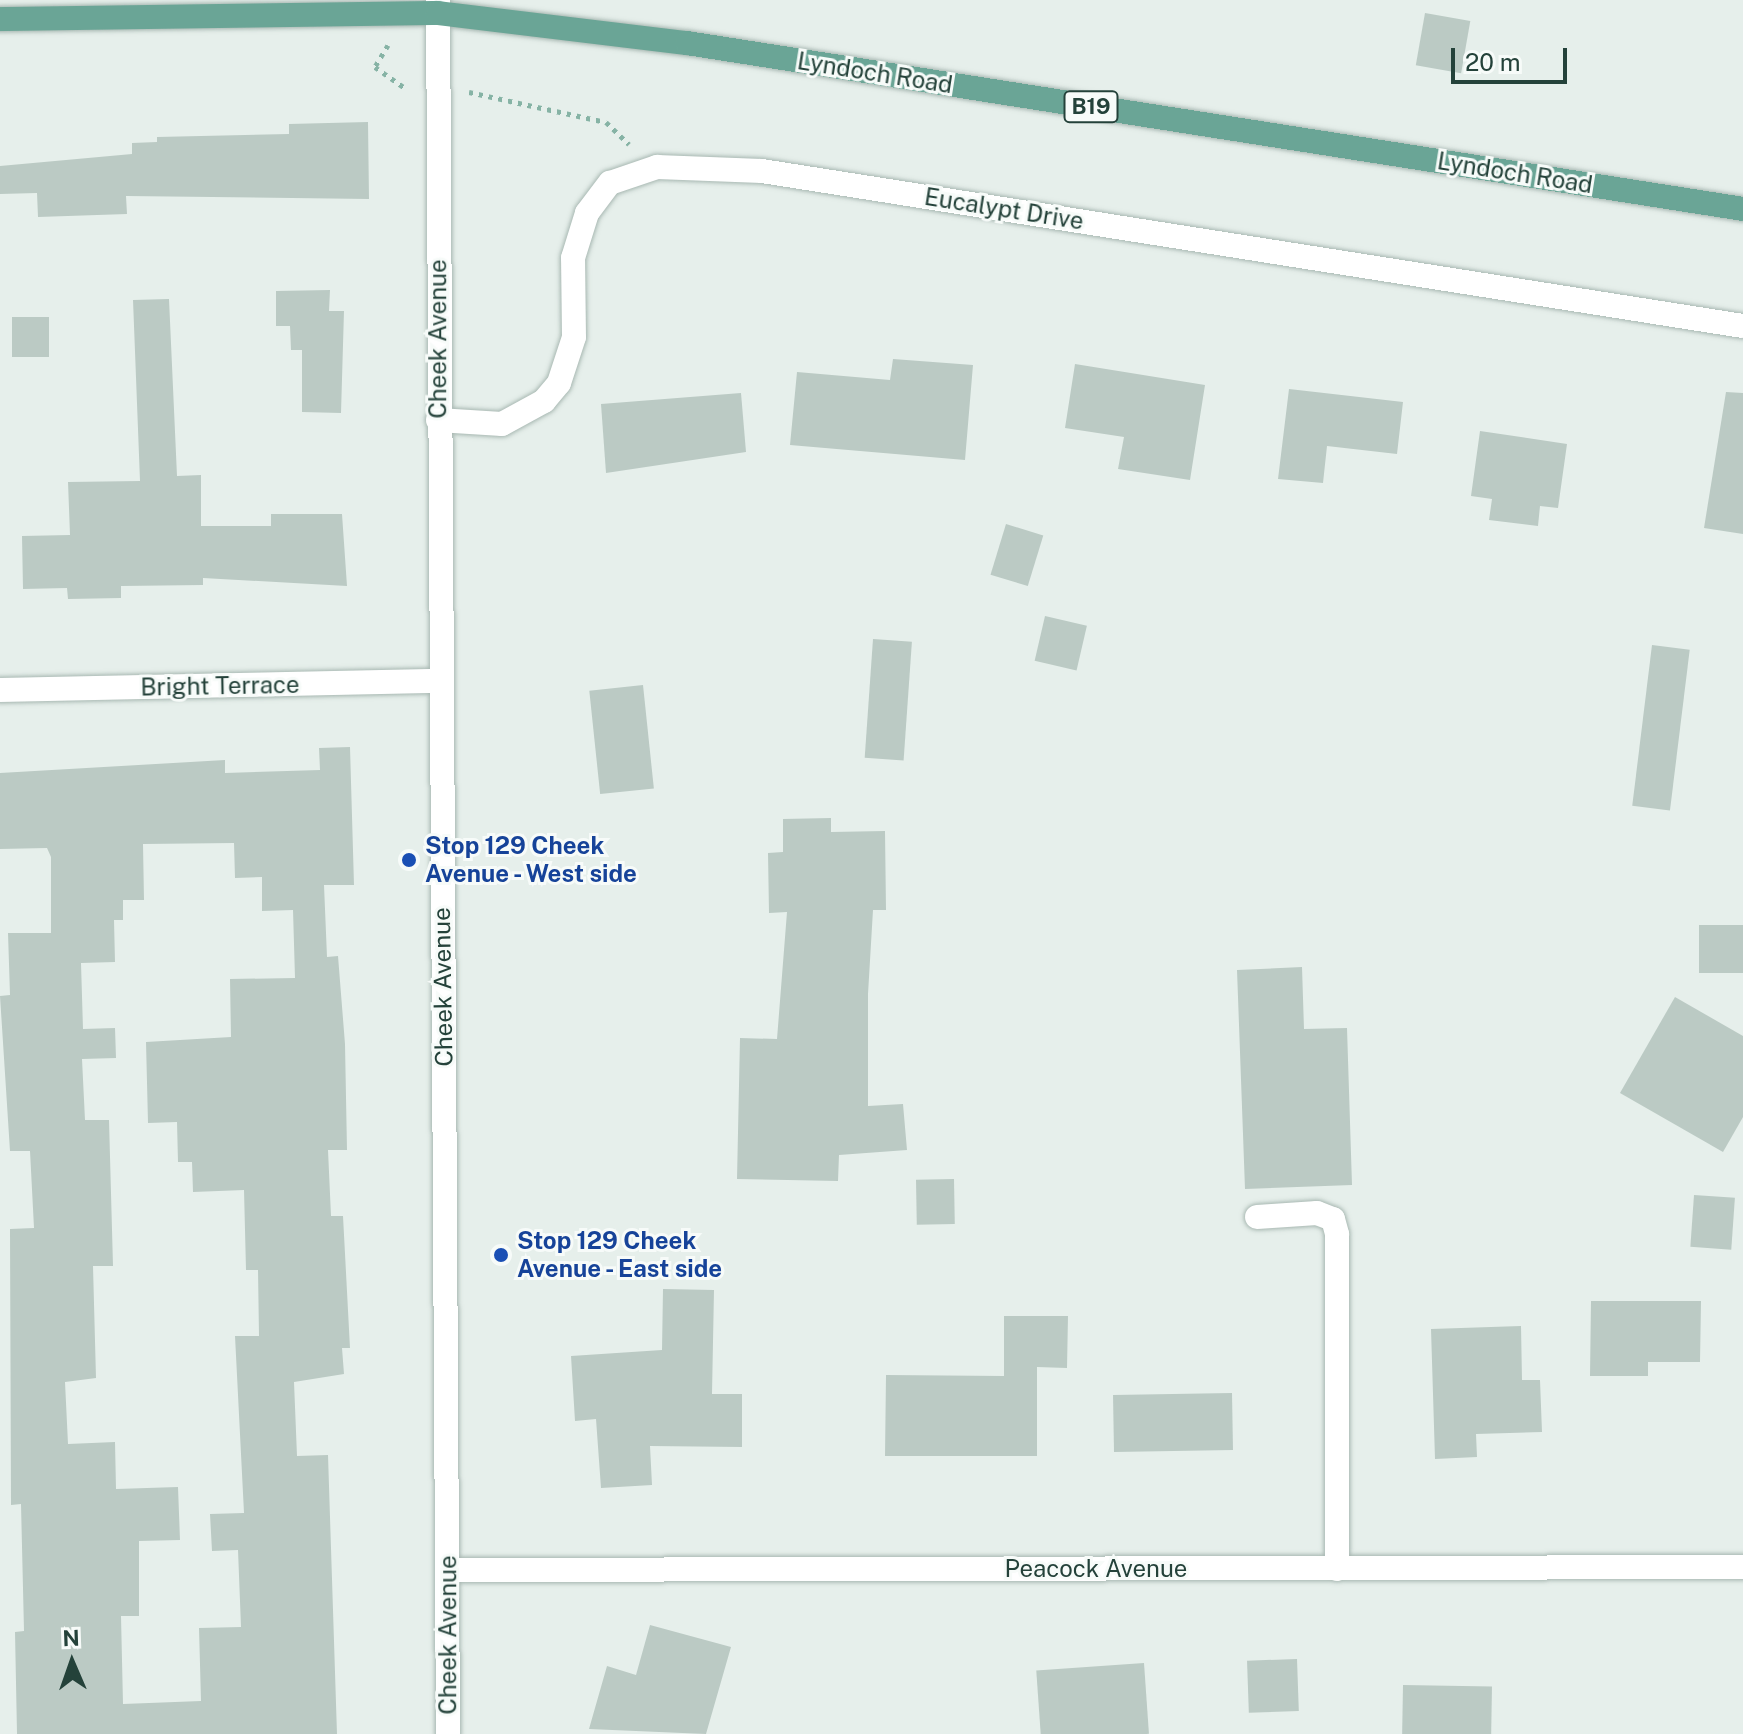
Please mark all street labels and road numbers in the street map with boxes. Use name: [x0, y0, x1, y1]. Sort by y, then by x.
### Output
street label: Lyndoch Road: [795, 47, 955, 99]
road number: B19: [1063, 89, 1119, 125]
street label: Lyndoch Road: [1435, 147, 1595, 199]
street label: Eucalypt Drive: [922, 182, 1086, 236]
street label: Cheek Avenue: [424, 259, 452, 419]
street label: Bright Terrace: [140, 670, 300, 702]
street label: Cheek Avenue: [427, 907, 459, 1067]
street label: Cheek Avenue: [434, 1555, 462, 1715]
street label: Peacock Avenue: [1005, 1555, 1187, 1583]

